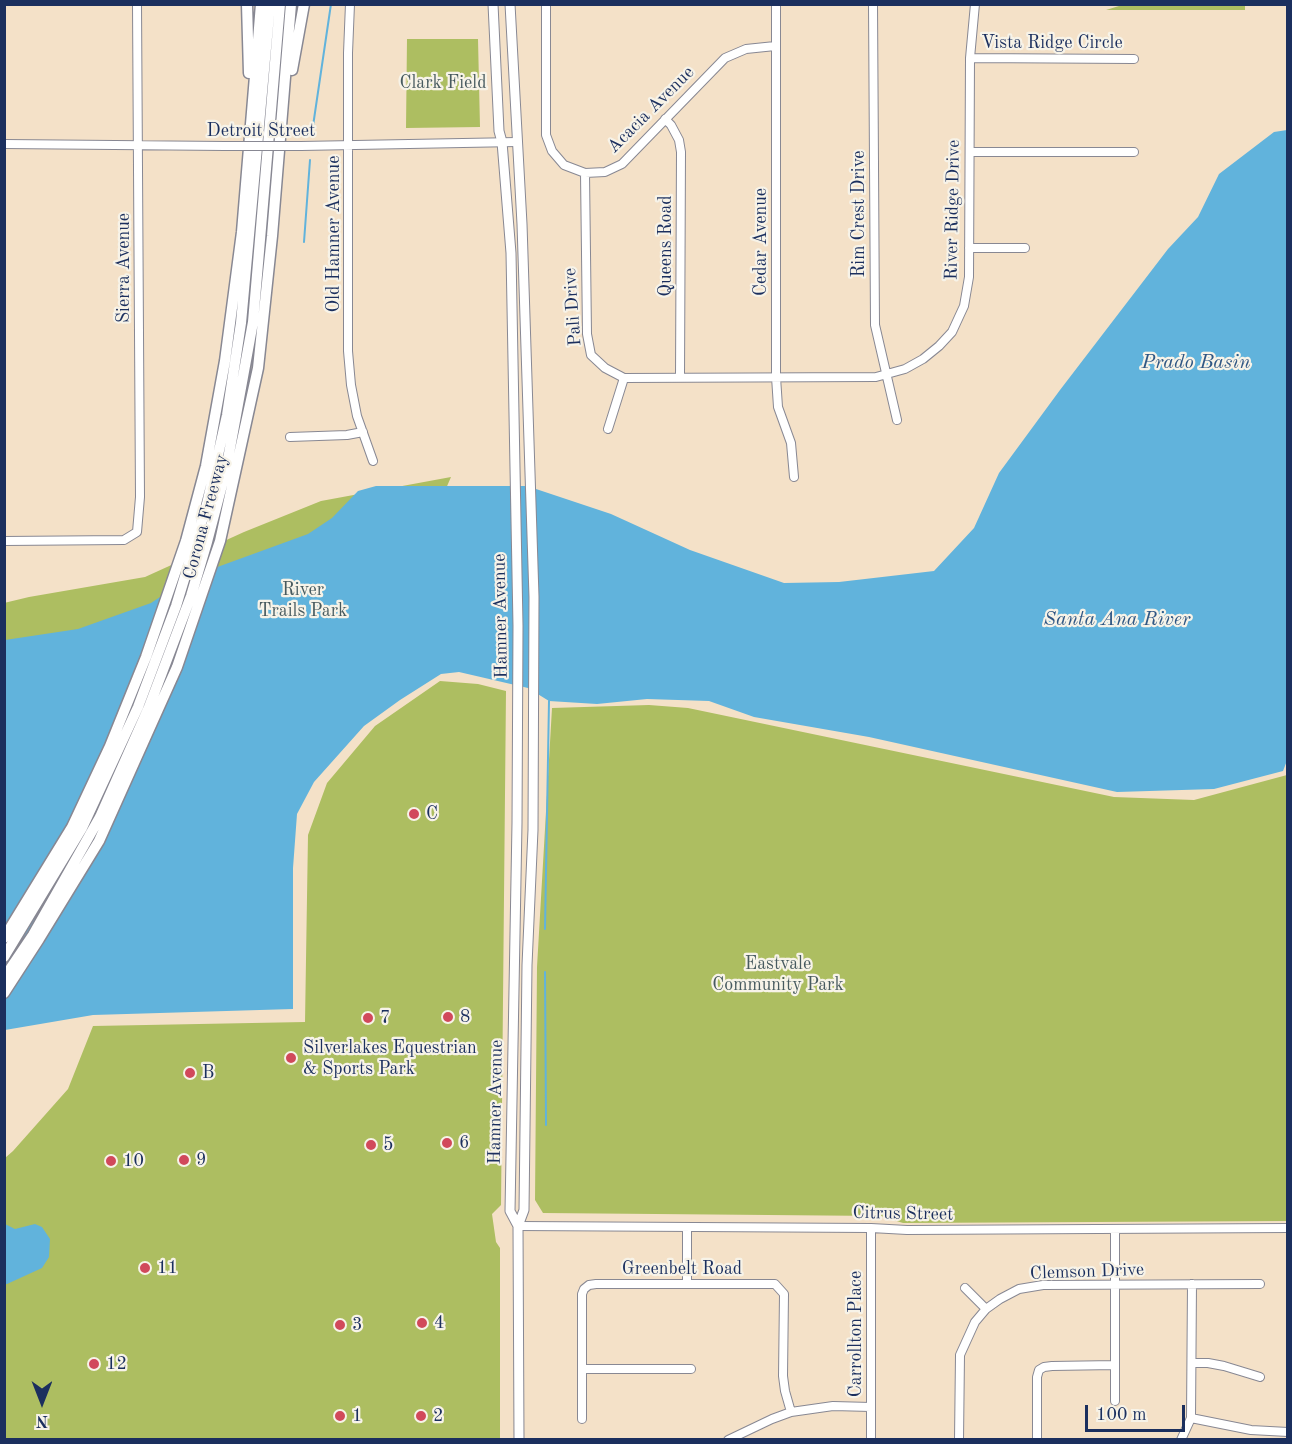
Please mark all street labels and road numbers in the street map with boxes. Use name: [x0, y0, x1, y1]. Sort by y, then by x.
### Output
street label: Vista Ridge Circle: [981, 32, 1123, 54]
street label: Acacia Avenue: [603, 62, 699, 158]
street label: Detroit Street: [207, 120, 315, 142]
street label: River Ridge Drive: [941, 140, 965, 280]
street label: Rim Crest Drive: [848, 150, 870, 278]
street label: Old Hamner Avenue: [323, 156, 345, 312]
street label: Cedar Avenue: [750, 188, 772, 296]
street label: Queens Road: [655, 195, 677, 297]
street label: Sierra Avenue: [113, 213, 135, 323]
street label: Pali Drive: [559, 267, 587, 347]
street label: Corona Freeway: [179, 452, 233, 582]
street label: Hamner Avenue: [489, 553, 513, 679]
street label: Hamner Avenue: [484, 1039, 508, 1165]
street label: Citrus Street: [852, 1202, 954, 1226]
street label: Greenbelt Road: [622, 1258, 742, 1280]
street label: Clemson Drive: [1030, 1259, 1144, 1285]
street label: Carrollton Place: [845, 1271, 867, 1397]

